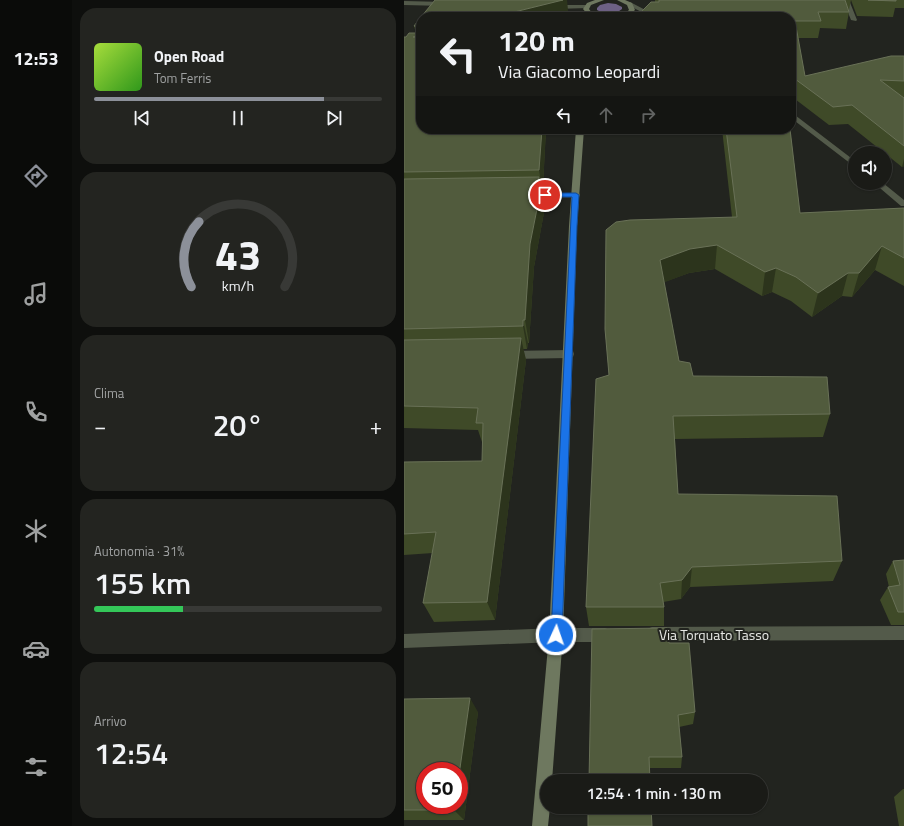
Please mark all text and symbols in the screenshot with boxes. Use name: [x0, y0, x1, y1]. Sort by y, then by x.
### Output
text: 120 m: [498, 19, 575, 62]
icon: left: [432, 28, 484, 80]
text: 12:53: [14, 45, 58, 72]
text: Open Road: [154, 45, 224, 68]
text: Via Giacomo Leopardi: [498, 58, 660, 85]
text: Tom Ferris: [154, 68, 211, 88]
icon: left: [553, 104, 575, 126]
icon: ahead: [595, 104, 617, 126]
icon: right: [637, 104, 659, 126]
icon: previous: [131, 107, 153, 129]
icon: pause: [227, 107, 249, 129]
icon: next: [323, 107, 345, 129]
map controls: [848, 146, 892, 190]
button: sound: [848, 146, 892, 190]
icon: directions: [22, 162, 50, 190]
pin: [528, 178, 562, 212]
icon: arrive: [534, 184, 556, 206]
text: 43: [215, 223, 261, 286]
text: km/h: [222, 275, 254, 297]
icon: music: [22, 280, 50, 308]
text: Clima: [94, 383, 124, 403]
icon: phone: [22, 398, 50, 426]
text: 20°: [213, 402, 263, 448]
text: −: [94, 409, 106, 443]
text: +: [370, 409, 382, 443]
icon: climate: [22, 517, 50, 545]
text: Autonomia · 31%: [94, 541, 185, 561]
text: 155 km: [94, 560, 191, 606]
position arrow: [535, 614, 577, 656]
street label: Via Torquato Tasso: [659, 624, 769, 645]
icon: car: [22, 635, 50, 663]
text: Arrivo: [94, 711, 127, 731]
text: 12:54: [94, 730, 168, 776]
icon: filters: [22, 753, 50, 781]
speed limit sign: 50: [416, 762, 468, 814]
text: 12:54 · 1 min · 130 m: [587, 782, 721, 805]

